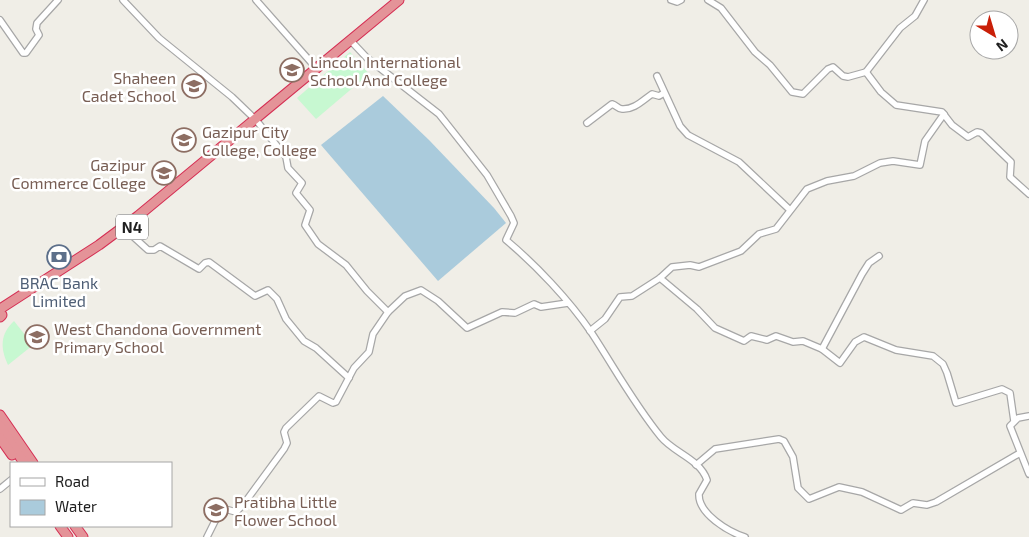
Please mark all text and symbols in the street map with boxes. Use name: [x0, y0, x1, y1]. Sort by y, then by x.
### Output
north arrow: [969, 10, 1019, 60]
text: N: [993, 36, 1012, 55]
place label: Lincoln International School And College: [310, 52, 461, 89]
school or university icon: Lincoln International School And College: [279, 57, 305, 83]
place label: Shaheen Cadet School: [82, 68, 176, 105]
school or university icon: Shaheen Cadet School: [181, 73, 207, 99]
place label: Gazipur City College, College: [202, 122, 317, 159]
school or university icon: Gazipur City College, College: [171, 127, 197, 153]
place label: Gazipur Commerce College: [11, 155, 147, 192]
school or university icon: Gazipur Commerce College: [151, 160, 177, 186]
road number: N4: [116, 214, 148, 240]
bank icon: BRAC Bank Limited: [46, 244, 72, 270]
place label: BRAC Bank Limited: [20, 273, 98, 310]
place label: West Chandona Government Primary School: [54, 319, 261, 356]
school or university icon: West Chandona Government Primary School: [24, 324, 50, 350]
legend: [10, 462, 172, 527]
text: Road: [55, 472, 90, 490]
place label: Pratibha Little Flower School: [234, 492, 337, 529]
text: Water: [55, 497, 97, 515]
school or university icon: Pratibha Little Flower School: [203, 497, 229, 523]

